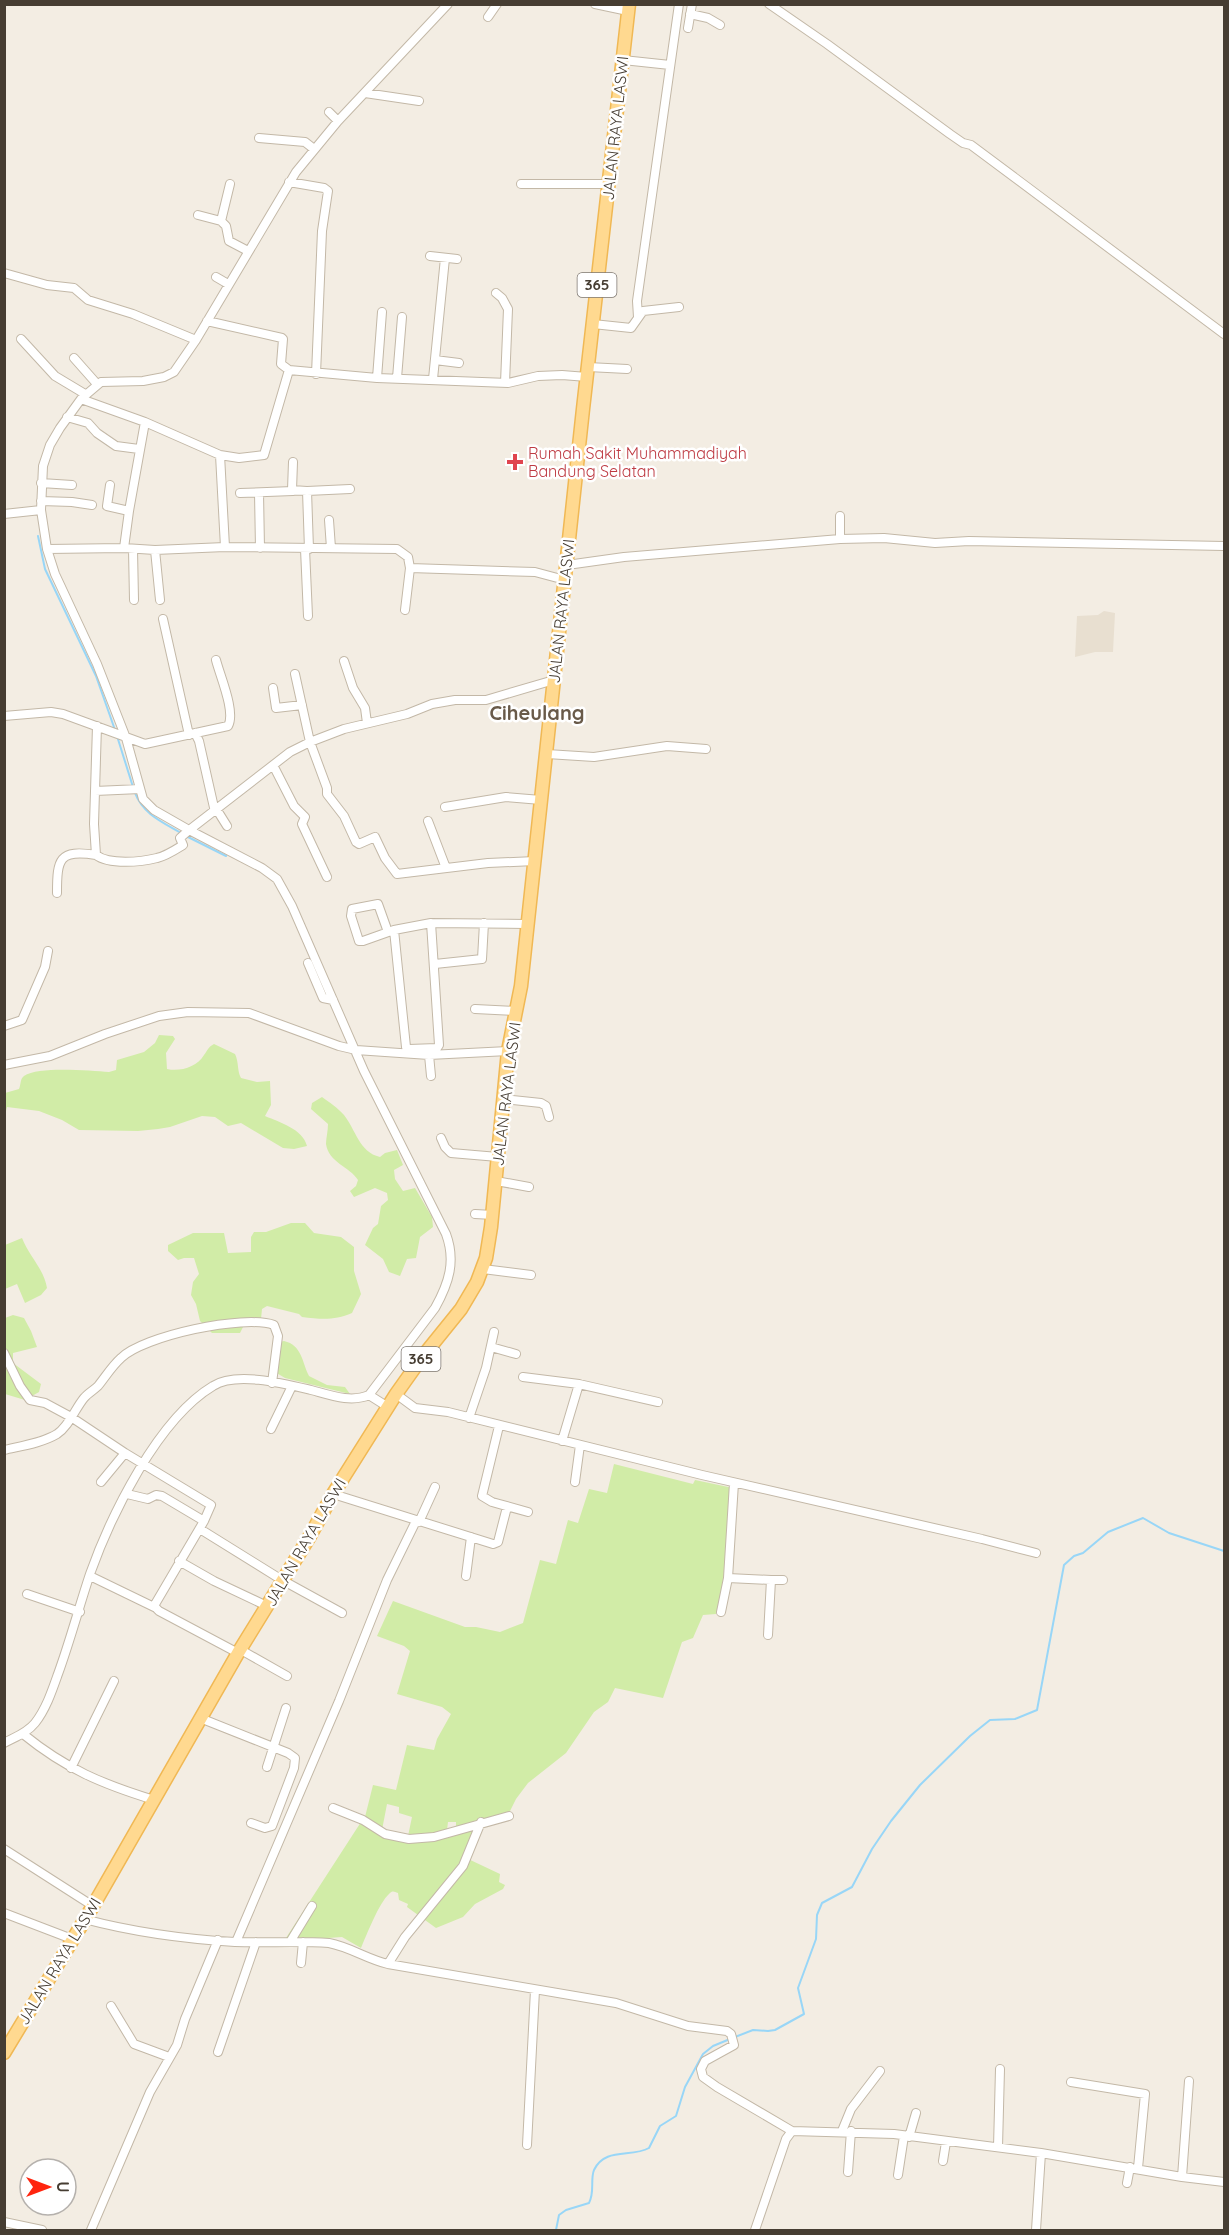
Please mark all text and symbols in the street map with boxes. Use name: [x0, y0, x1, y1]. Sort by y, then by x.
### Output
street label: JALAN RAYA LASWI: [597, 55, 633, 201]
road number: 365: [578, 273, 616, 297]
place label: Rumah Sakit Muhammadiyah Bandung Selatan: [528, 443, 747, 481]
marker: Rumah Sakit Muhammadiyah Bandung Selatan: [506, 453, 524, 471]
street label: JALAN RAYA LASWI: [543, 538, 579, 684]
district label: Ciheulang: [489, 700, 585, 725]
street label: JALAN RAYA LASWI: [487, 1021, 525, 1167]
road number: 365: [402, 1347, 440, 1371]
street label: JALAN RAYA LASWI: [260, 1474, 350, 1610]
street label: JALAN RAYA LASWI: [13, 1894, 105, 2028]
north arrow: [18, 2157, 78, 2217]
text: U: [53, 2181, 73, 2193]

